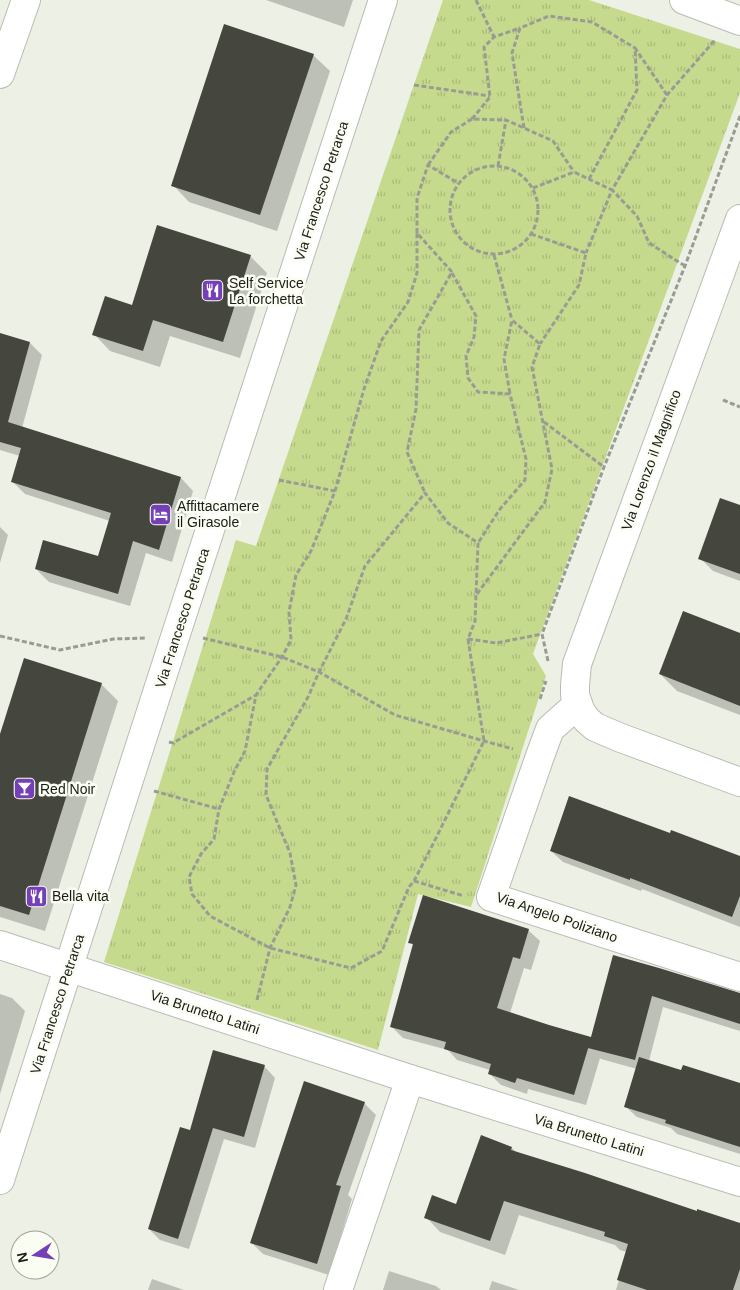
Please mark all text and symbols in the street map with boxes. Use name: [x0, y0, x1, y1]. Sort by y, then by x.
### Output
street label: Via Francesco Petrarca: [291, 119, 351, 263]
place label: Self Service La forchetta: [229, 275, 304, 307]
restaurant icon: Self Service La forchetta: [201, 279, 225, 303]
street label: Via Lorenzo il Magnifico: [618, 387, 684, 532]
place label: Affittacamere il Girasole: [177, 498, 259, 530]
hotel icon: Affittacamere il Girasole: [149, 502, 173, 526]
street label: Via Francesco Petrarca: [152, 546, 212, 690]
bar icon: Red Noir: [12, 777, 36, 801]
place label: Red Noir: [40, 781, 96, 797]
restaurant icon: Bella vita: [24, 884, 48, 908]
place label: Bella vita: [52, 888, 109, 904]
street label: Via Angelo Poliziano: [494, 889, 620, 945]
street label: Via Francesco Petrarca: [27, 932, 87, 1076]
street label: Via Brunetto Latini: [148, 987, 262, 1037]
street label: Via Brunetto Latini: [532, 1111, 646, 1159]
north arrow: [10, 1230, 60, 1280]
text: N: [13, 1251, 31, 1264]

